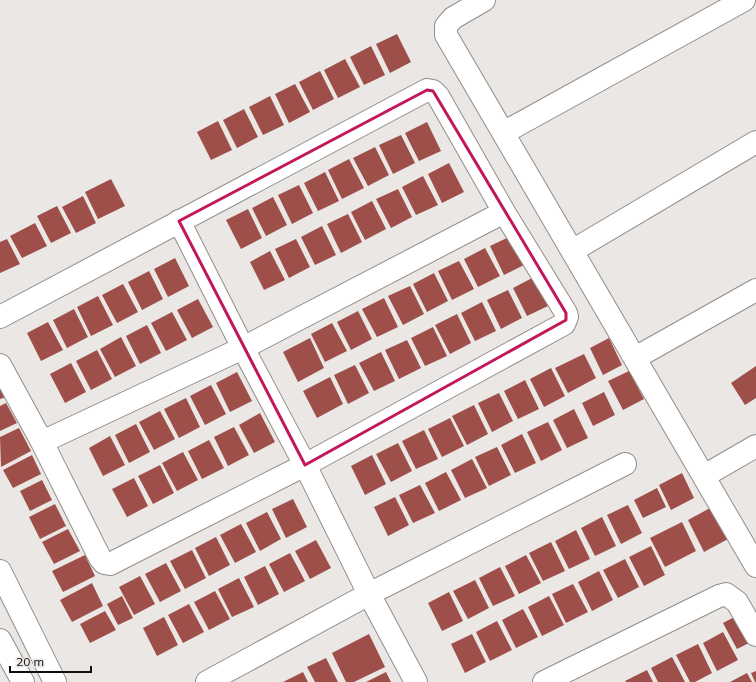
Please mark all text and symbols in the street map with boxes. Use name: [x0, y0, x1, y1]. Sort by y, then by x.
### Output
scale bar: [10, 648, 91, 674]
text: 20 m: [16, 654, 44, 669]

